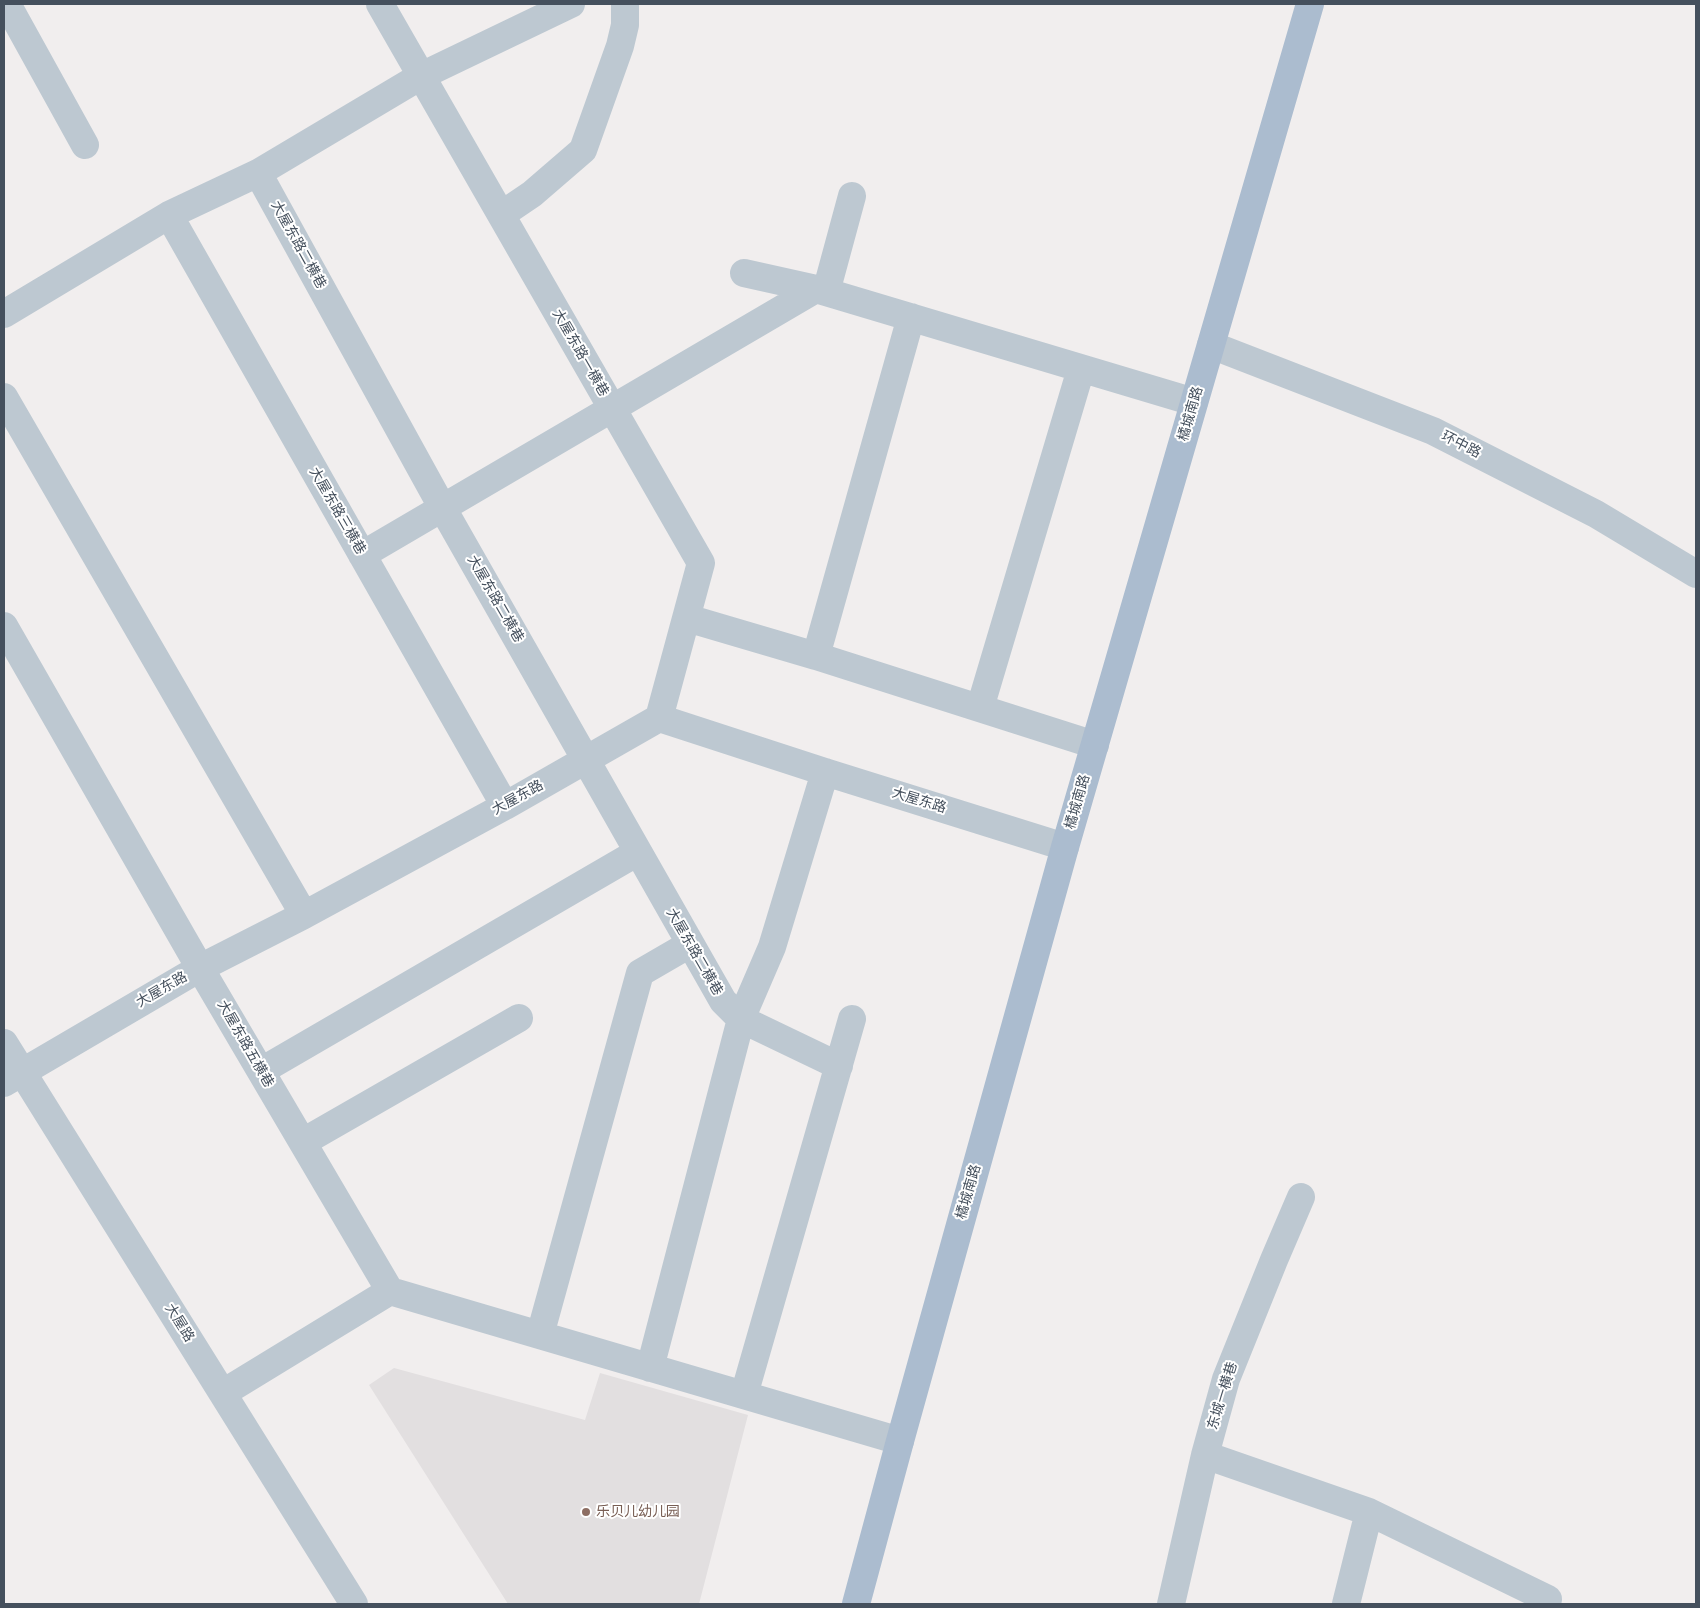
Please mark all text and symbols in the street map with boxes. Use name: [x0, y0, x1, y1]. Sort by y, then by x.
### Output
street label: 大屋东路二横巷: [267, 198, 329, 292]
street label: 大屋东路一横巷: [548, 306, 612, 400]
street label: 橘城南路: [1175, 385, 1207, 443]
street label: 环中路: [1438, 428, 1484, 462]
street label: 大屋东路三横巷: [305, 464, 369, 558]
street label: 大屋东路二横巷: [463, 552, 527, 646]
street label: 橘城南路: [1062, 773, 1094, 831]
street label: 大屋东路: [489, 777, 547, 819]
street label: 大屋东路: [890, 785, 948, 817]
street label: 大屋东路二横巷: [662, 905, 726, 999]
street label: 大屋东路: [134, 969, 190, 1011]
street label: 大屋东路五横巷: [213, 997, 277, 1091]
street label: 橘城南路: [953, 1163, 985, 1221]
street label: 大屋路: [161, 1301, 197, 1345]
street label: 东城一横巷: [1205, 1360, 1241, 1432]
place label: 乐贝儿幼儿园: [596, 1504, 680, 1520]
marker: 乐贝儿幼儿园: [580, 1506, 592, 1518]

